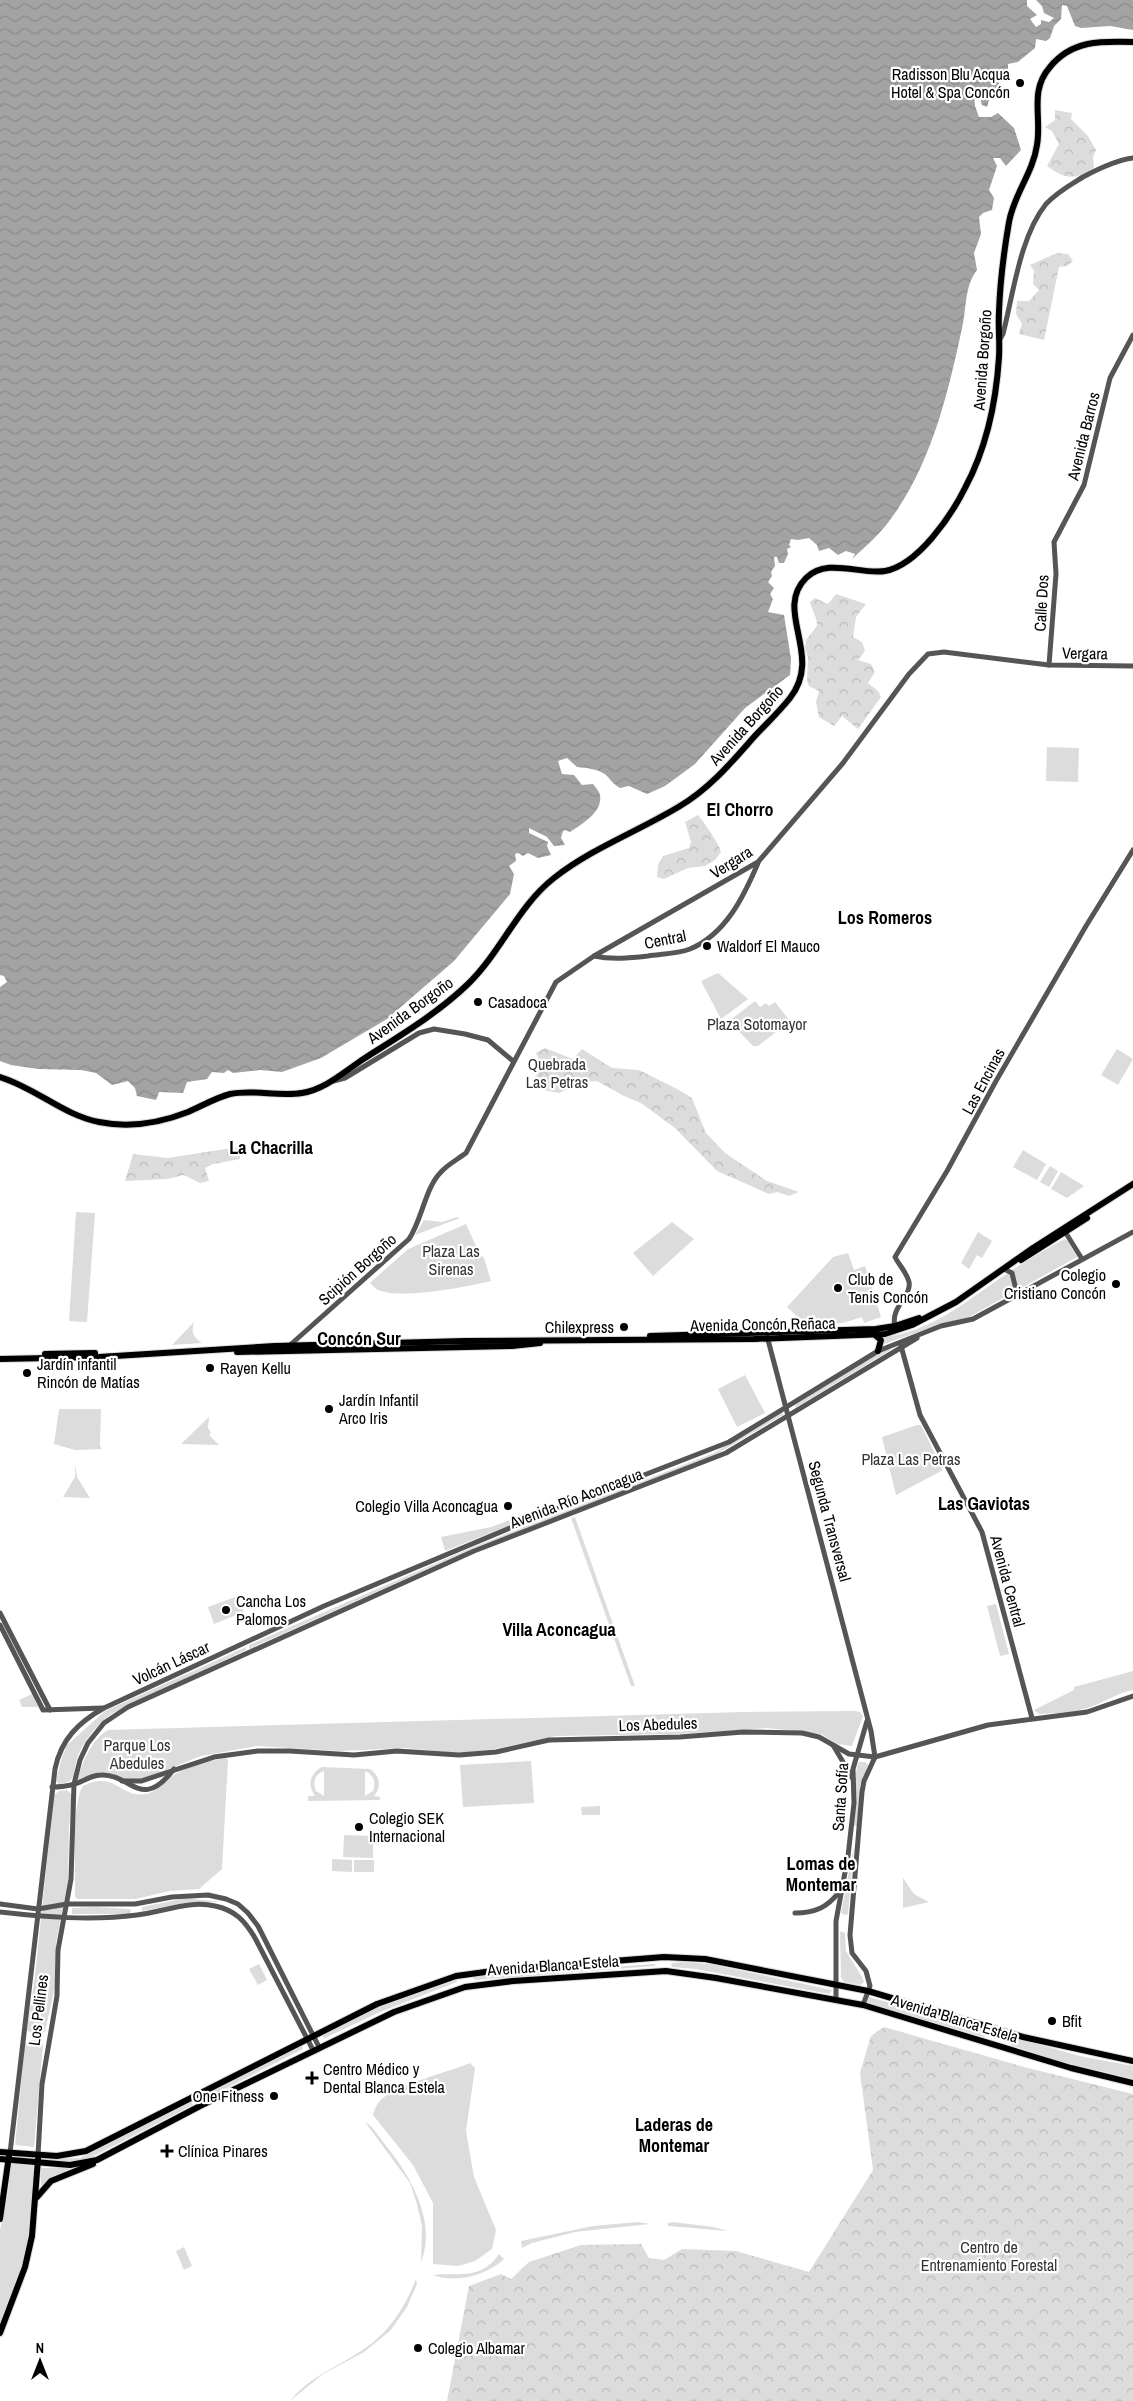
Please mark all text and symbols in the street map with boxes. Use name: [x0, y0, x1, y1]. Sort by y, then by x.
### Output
place label: Radisson Blu Acqua Hotel & Spa Concón: [891, 63, 1011, 103]
marker: Radisson Blu Acqua Hotel & Spa Concón: [1014, 77, 1026, 89]
street label: Avenida Borgoño: [967, 309, 997, 412]
street label: Avenida Barros: [1061, 390, 1105, 483]
street label: Calle Dos: [1029, 574, 1053, 632]
street label: Vergara: [1062, 642, 1109, 664]
street label: Avenida Borgoño: [703, 680, 788, 771]
district label: El Chorro: [706, 797, 774, 822]
street label: Vergara: [706, 840, 757, 884]
district label: Los Romeros: [838, 905, 932, 930]
street label: Central: [642, 924, 688, 954]
place label: Waldorf El Mauco: [717, 935, 820, 957]
marker: Waldorf El Mauco: [701, 940, 713, 952]
street label: Avenida Borgoño: [362, 971, 457, 1049]
place label: Casadoca: [488, 991, 548, 1013]
marker: Casadoca: [472, 996, 484, 1008]
park label: Plaza Sotomayor: [707, 1013, 808, 1035]
street label: Las Encinas: [956, 1044, 1010, 1118]
park label: Quebrada Las Petras: [526, 1053, 588, 1093]
district label: La Chacrilla: [229, 1135, 314, 1160]
street label: Scipión Borgoño: [313, 1228, 401, 1310]
park label: Plaza Las Sirenas: [422, 1240, 480, 1280]
place label: Colegio Cristiano Concón: [1004, 1264, 1106, 1304]
place label: Club de Tenis Concón: [848, 1268, 928, 1308]
marker: Colegio Cristiano Concón: [1110, 1278, 1122, 1290]
marker: Club de Tenis Concón: [832, 1282, 844, 1294]
street label: Avenida Concón Reñaca: [689, 1312, 837, 1336]
place label: Chilexpress: [545, 1316, 614, 1338]
marker: Chilexpress: [618, 1321, 630, 1333]
district label: Concón Sur: [317, 1326, 401, 1351]
place label: Jardín infantil Rincón de Matías: [37, 1353, 140, 1393]
place label: Rayen Kellu: [220, 1357, 291, 1379]
marker: Rayen Kellu: [204, 1362, 216, 1374]
marker: Jardín infantil Rincón de Matías: [21, 1367, 33, 1379]
place label: Jardín Infantil Arco Iris: [338, 1389, 419, 1429]
marker: Jardín Infantil Arco Iris: [323, 1403, 335, 1415]
park label: Plaza Las Petras: [861, 1448, 961, 1470]
street label: Segunda Transversal: [803, 1458, 857, 1584]
street label: Avenida Río Aconcagua: [506, 1462, 646, 1534]
district label: Las Gaviotas: [938, 1491, 1030, 1516]
place label: Colegio Villa Aconcagua: [355, 1495, 499, 1517]
marker: Colegio Villa Aconcagua: [502, 1500, 514, 1512]
street label: Avenida Central: [985, 1532, 1031, 1629]
place label: Cancha Los Palomos: [236, 1590, 306, 1630]
marker: Cancha Los Palomos: [220, 1604, 232, 1616]
district label: Villa Aconcagua: [502, 1617, 616, 1642]
street label: Volcán Láscar: [129, 1635, 214, 1690]
street label: Los Abedules: [618, 1712, 698, 1736]
park label: Parque Los Abedules: [103, 1734, 171, 1774]
street label: Santa Sofía: [827, 1761, 853, 1832]
place label: Colegio SEK Internacional: [369, 1807, 445, 1847]
marker: Colegio SEK Internacional: [353, 1821, 365, 1833]
district label: Lomas de Montemar: [786, 1851, 857, 1897]
street label: Avenida Blanca Estela: [485, 1949, 620, 1981]
street label: Los Pellines: [23, 1973, 53, 2047]
street label: Avenida Blanca Estela: [888, 1988, 1022, 2048]
place label: Bfit: [1062, 2010, 1082, 2032]
marker: Bfit: [1046, 2015, 1058, 2027]
place label: Centro Médico y Dental Blanca Estela: [323, 2058, 445, 2098]
marker: Centro Médico y Dental Blanca Estela: [305, 2071, 319, 2085]
place label: One Fitness: [193, 2085, 264, 2107]
marker: One Fitness: [268, 2090, 280, 2102]
district label: Laderas de Montemar: [635, 2112, 713, 2158]
place label: Clínica Pinares: [178, 2140, 268, 2162]
marker: Clínica Pinares: [160, 2144, 174, 2158]
park label: Centro de Entrenamiento Forestal: [921, 2236, 1057, 2276]
north arrow: [15, 2336, 65, 2386]
place label: Colegio Albamar: [428, 2337, 526, 2359]
text: N: [36, 2339, 44, 2357]
marker: Colegio Albamar: [412, 2342, 424, 2354]

